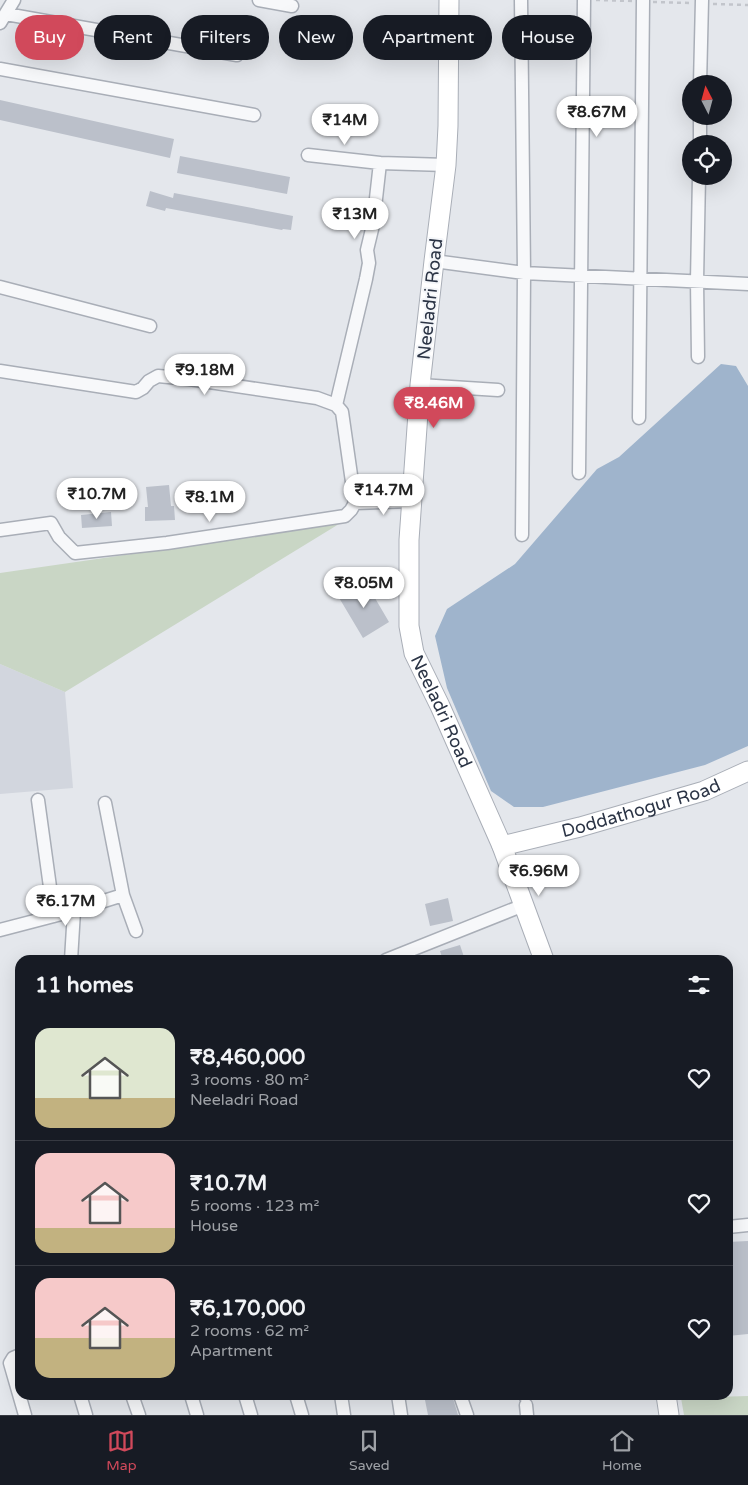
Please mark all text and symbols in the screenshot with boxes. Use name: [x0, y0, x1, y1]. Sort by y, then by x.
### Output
chip: Buy: [15, 15, 84, 60]
chip: Rent: [94, 15, 171, 60]
chip: Filters: [181, 15, 269, 60]
chip: New: [279, 15, 353, 60]
chip: Apartment: [363, 15, 492, 60]
chip: House: [502, 15, 592, 60]
north arrow: [682, 75, 732, 125]
map controls: [682, 75, 732, 185]
pin: ₹8.67M: [556, 96, 638, 138]
text: ₹8.67M: [567, 102, 627, 122]
pin: ₹14M: [315, 104, 375, 146]
text: ₹14M: [323, 110, 367, 130]
button: locate: [682, 135, 732, 185]
pin: ₹13M: [325, 198, 385, 240]
text: ₹13M: [333, 204, 377, 224]
street label: Neeladri Road: [413, 237, 447, 361]
pin: ₹9.18M: [164, 354, 246, 396]
text: ₹9.18M: [175, 360, 235, 380]
pin: ₹8.46M: [393, 386, 475, 429]
text: ₹8.46M: [405, 393, 463, 413]
pin: ₹14.7M: [343, 474, 425, 516]
pin: ₹10.7M: [56, 478, 138, 520]
pin: ₹8.1M: [175, 480, 245, 523]
text: ₹14.7M: [355, 480, 413, 500]
text: ₹10.7M: [68, 484, 126, 504]
text: ₹8.1M: [185, 487, 235, 507]
pin: ₹8.05M: [323, 566, 405, 609]
text: ₹8.05M: [334, 573, 394, 593]
street label: Neeladri Road: [406, 651, 477, 771]
street label: Doddathogur Road: [559, 774, 724, 842]
pin: ₹6.96M: [498, 854, 580, 897]
text: ₹6.96M: [509, 861, 569, 881]
pin: ₹6.17M: [25, 884, 107, 927]
text: ₹6.17M: [36, 891, 96, 911]
icon: filters: [685, 971, 713, 999]
text: 11 homes: [35, 973, 134, 998]
text: ₹8,460,000: [190, 1045, 305, 1070]
icon: home: [75, 1048, 135, 1108]
icon: heart: [685, 1064, 713, 1092]
text: 3 rooms · 80 m²: [190, 1070, 309, 1090]
text: Neeladri Road: [190, 1090, 298, 1110]
text: ₹10.7M: [190, 1171, 267, 1196]
icon: home: [75, 1173, 135, 1233]
icon: heart: [685, 1189, 713, 1217]
text: 5 rooms · 123 m²: [190, 1196, 319, 1216]
text: House: [190, 1216, 238, 1236]
text: ₹6,170,000: [190, 1296, 306, 1321]
icon: home: [75, 1298, 135, 1358]
icon: heart: [685, 1314, 713, 1342]
text: 2 rooms · 62 m²: [190, 1321, 309, 1341]
text: Apartment: [190, 1341, 273, 1361]
tab: Map: [106, 1427, 137, 1474]
tab: Saved: [349, 1427, 390, 1474]
tab: Home: [602, 1427, 642, 1474]

